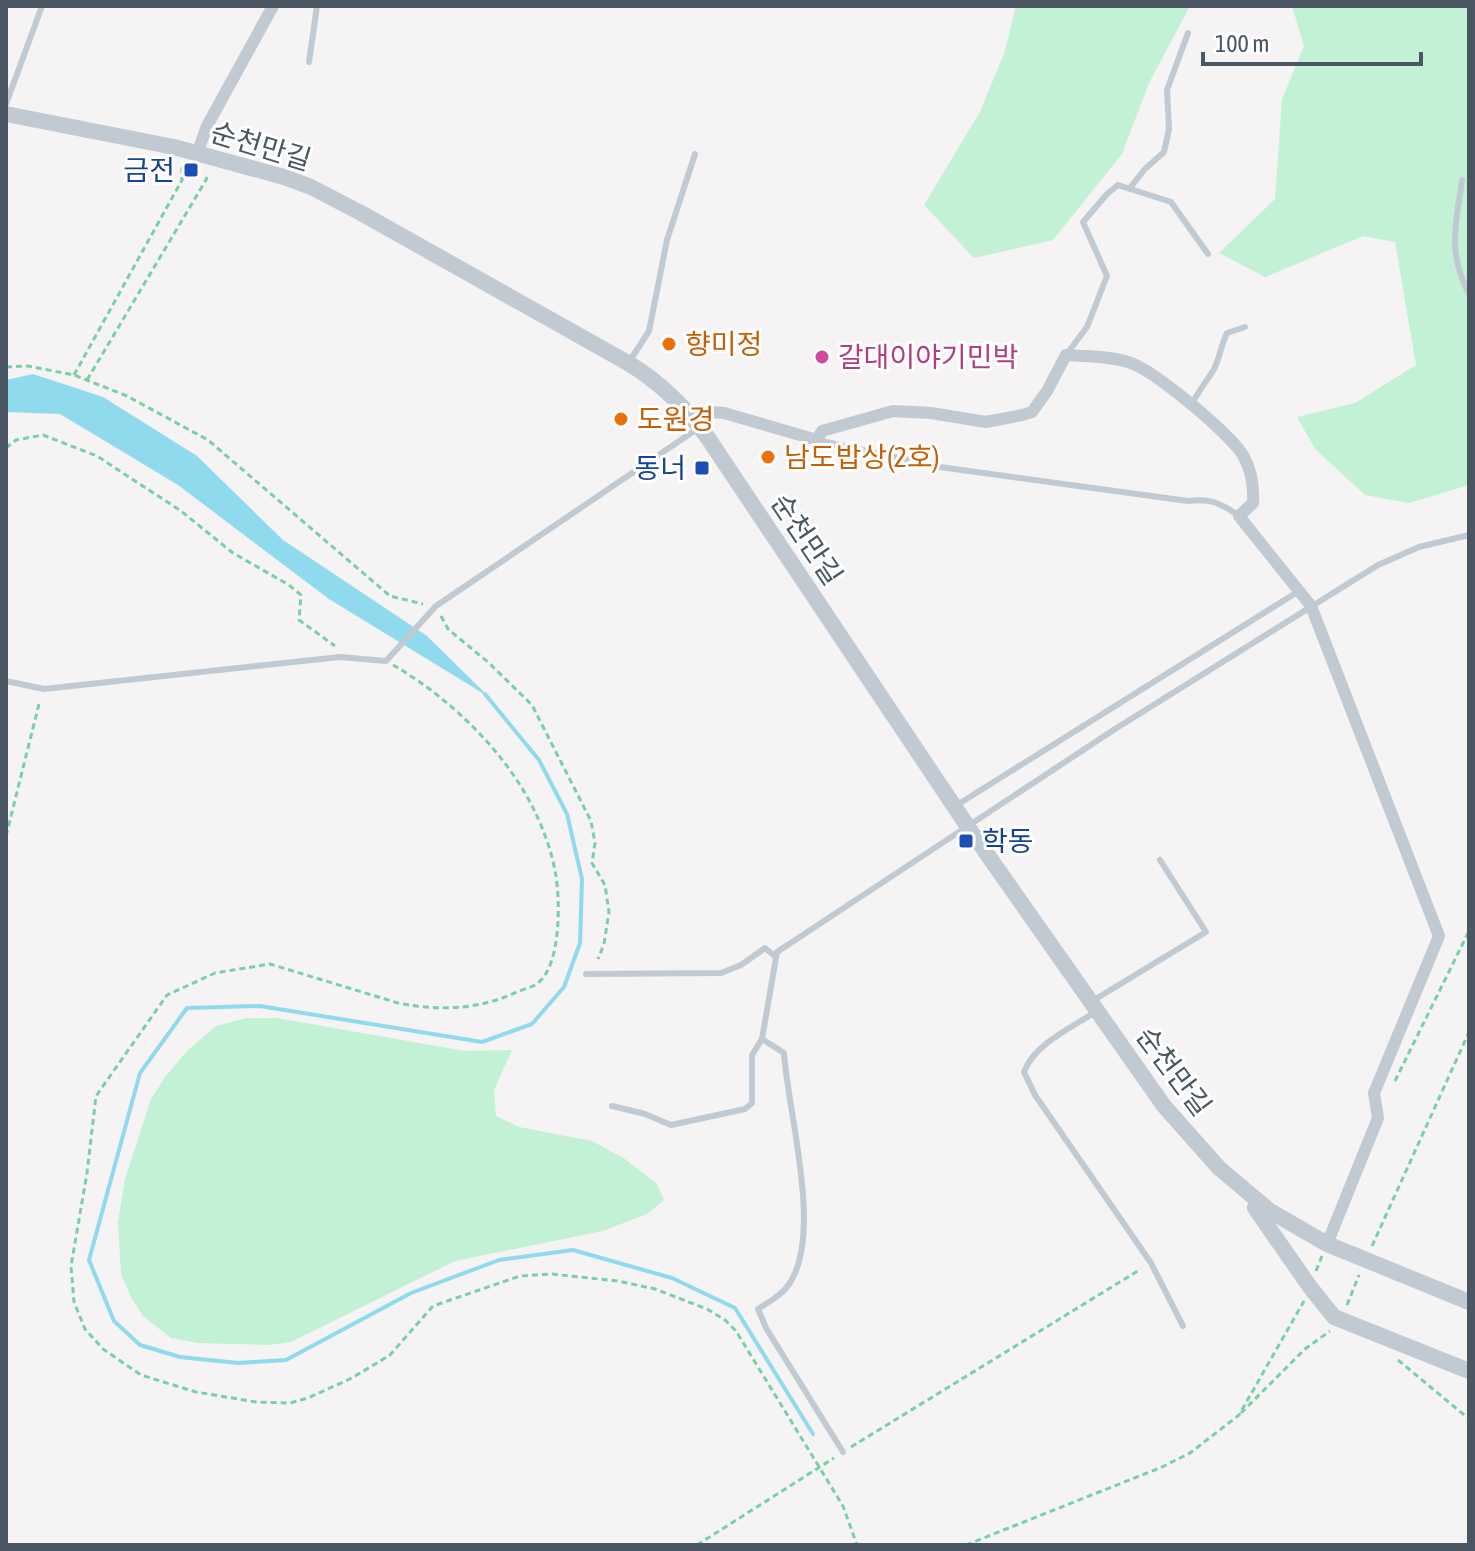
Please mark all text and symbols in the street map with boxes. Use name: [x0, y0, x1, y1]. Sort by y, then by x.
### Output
scale bar: [1203, 16, 1421, 66]
text: 100 m: [1215, 30, 1269, 57]
street label: 순천만길: [207, 116, 315, 176]
place label: 금전: [123, 154, 175, 186]
marker: 금전: [182, 161, 200, 179]
place label: 향미정: [685, 328, 762, 360]
marker: 향미정: [660, 335, 678, 353]
place label: 갈대이야기민박: [838, 341, 1018, 373]
marker: 갈대이야기민박: [813, 348, 831, 366]
place label: 도원경: [637, 403, 714, 435]
marker: 도원경: [612, 410, 630, 428]
place label: 남도밥상(2호): [784, 441, 939, 473]
marker: 남도밥상(2호): [759, 448, 777, 466]
place label: 동너: [634, 452, 686, 484]
marker: 동너: [693, 459, 711, 477]
street label: 순천만길: [765, 487, 849, 591]
place label: 학동: [982, 825, 1034, 857]
marker: 학동: [957, 832, 975, 850]
street label: 순천만길: [1130, 1020, 1218, 1122]

